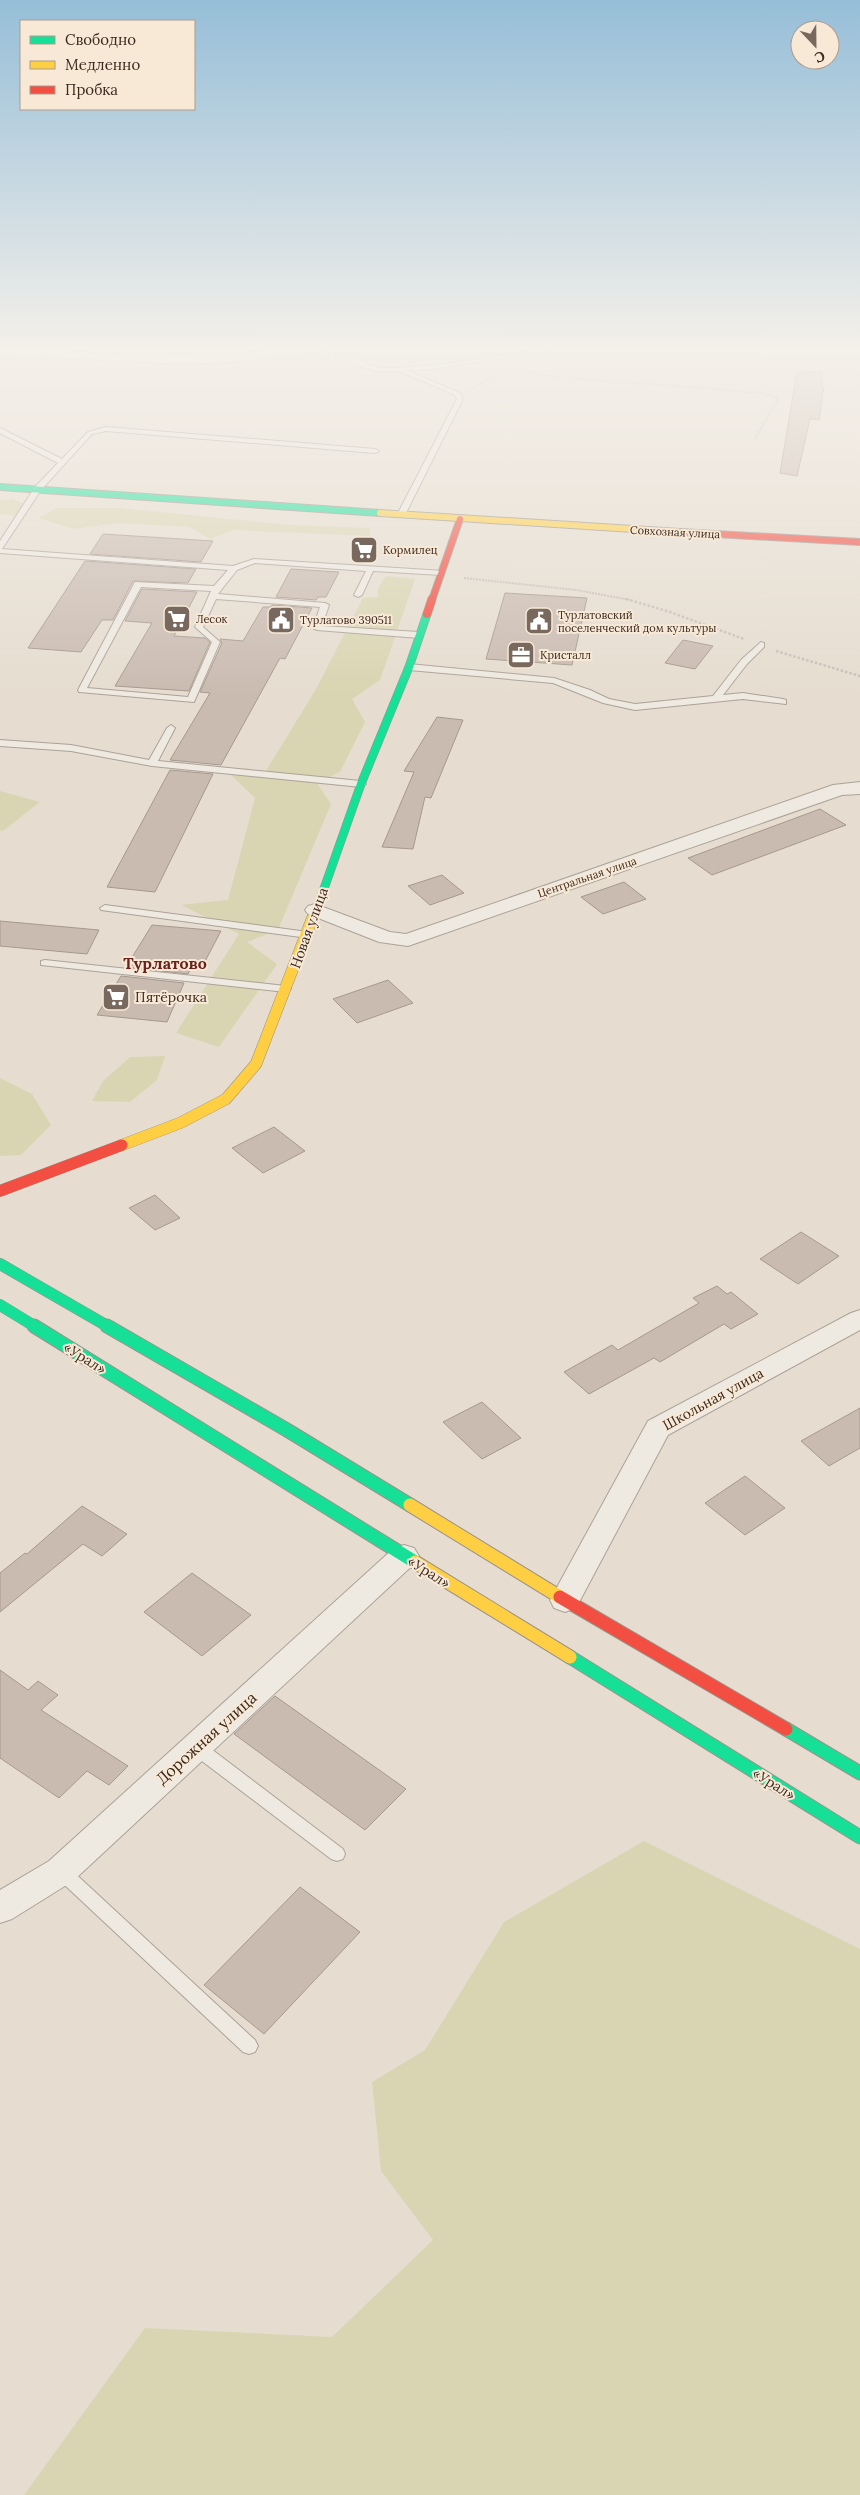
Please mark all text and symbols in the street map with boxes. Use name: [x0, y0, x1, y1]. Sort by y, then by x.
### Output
legend: [20, 20, 195, 110]
north arrow: [790, 20, 840, 70]
text: Свободно: [65, 30, 136, 49]
text: С: [812, 47, 828, 67]
text: Медленно: [65, 55, 140, 74]
text: Пробка: [65, 80, 118, 99]
street label: Совхозная улица: [630, 523, 721, 541]
supermarket icon: Кормилец: [349, 535, 379, 565]
place label: Кормилец: [383, 543, 438, 557]
supermarket icon: Лесок: [162, 604, 192, 634]
public building icon: Турлатово 390511: [266, 605, 296, 635]
public building icon: Турлатовский поселенческий дом культуры: [524, 606, 554, 636]
place label: Турлатовский поселенческий дом культуры: [558, 608, 717, 635]
place label: Лесок: [196, 612, 228, 626]
place label: Турлатово 390511: [300, 613, 392, 627]
office icon: Кристалл: [506, 640, 536, 670]
place label: Кристалл: [540, 648, 591, 662]
street label: Центральная улица: [536, 853, 639, 901]
street label: Новая улица: [286, 885, 332, 971]
district label: Турлатово: [123, 953, 207, 973]
supermarket icon: Пятёрочка: [101, 982, 131, 1012]
place label: Пятёрочка: [135, 988, 207, 1006]
street label: «Урал»: [60, 1338, 110, 1378]
street label: Школьная улица: [659, 1364, 767, 1434]
street label: «Урал»: [404, 1552, 454, 1592]
street label: Дорожная улица: [151, 1687, 261, 1789]
street label: «Урал»: [749, 1764, 799, 1804]

